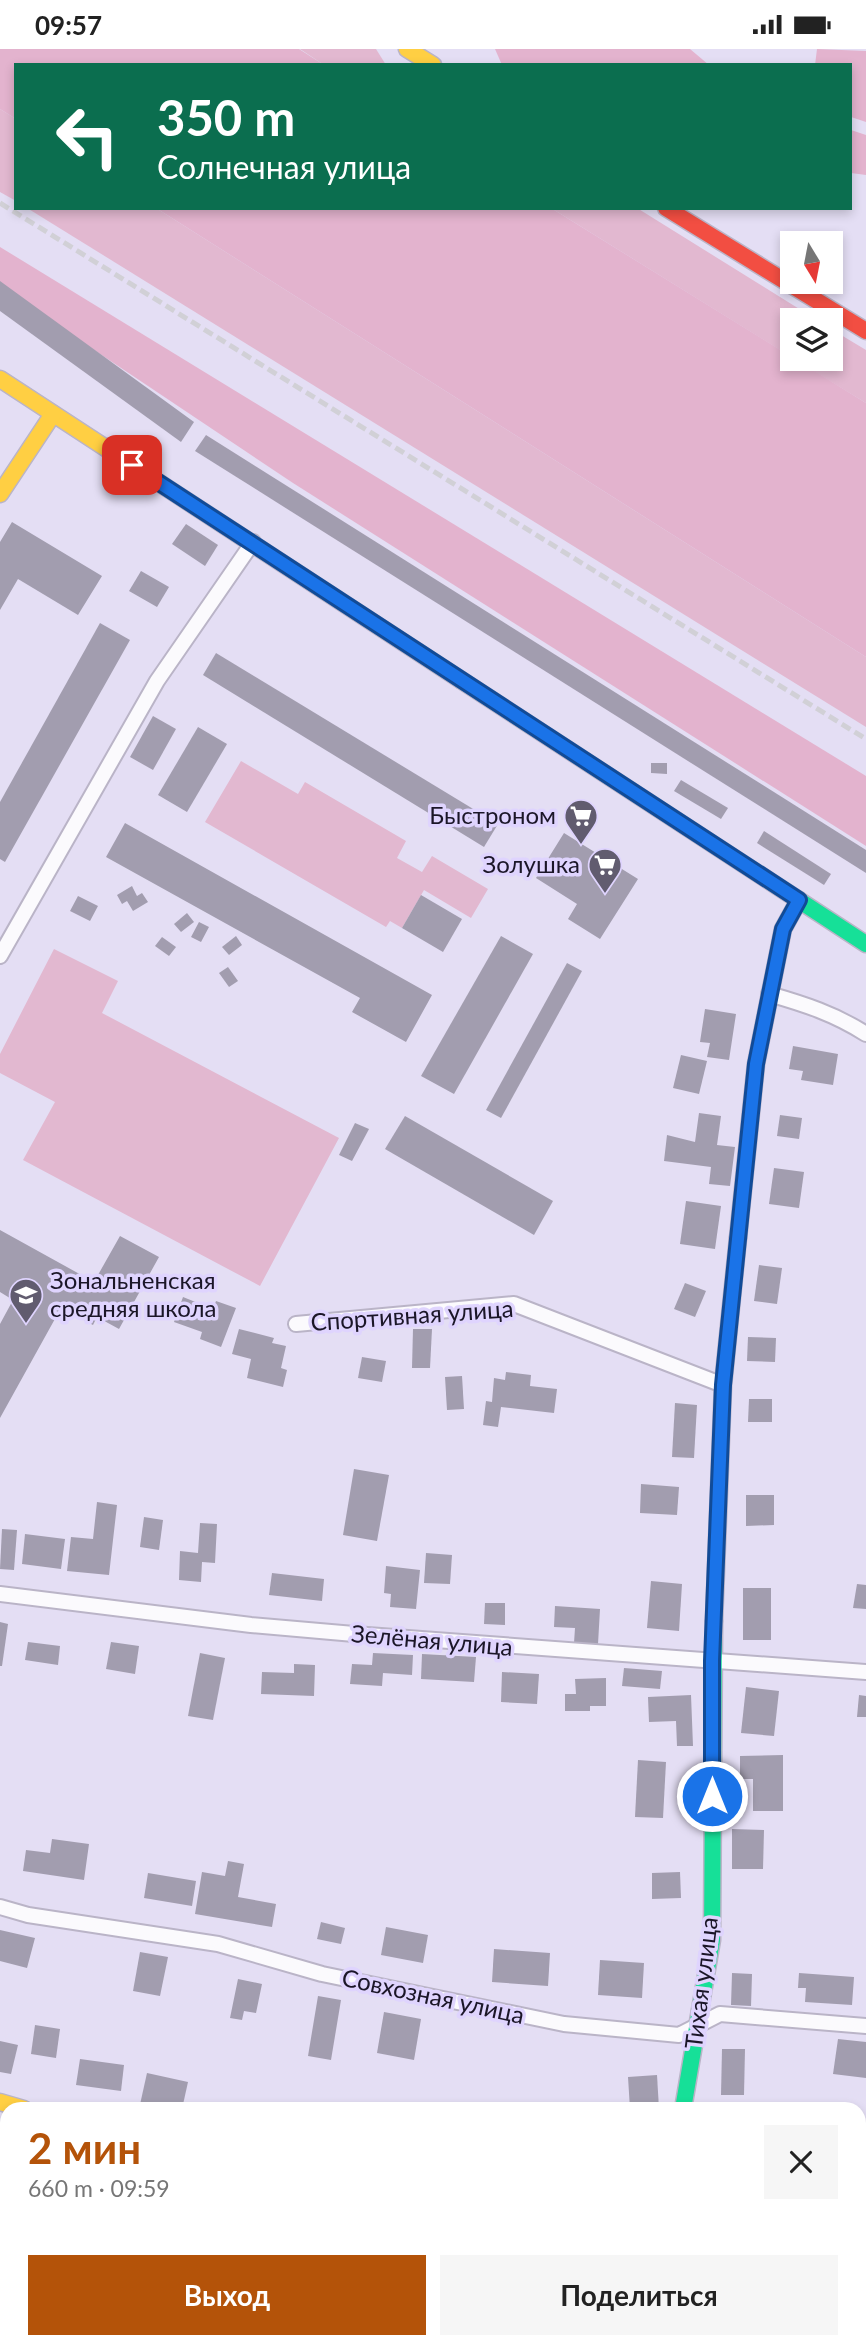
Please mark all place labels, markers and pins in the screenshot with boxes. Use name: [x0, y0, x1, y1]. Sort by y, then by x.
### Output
pin: [102, 435, 162, 495]
supermarket icon: Быстроном: [562, 797, 600, 846]
place label: Быстроном: [429, 800, 556, 829]
supermarket icon: Золушка: [586, 846, 624, 895]
place label: Золушка: [483, 849, 580, 878]
place label: Зональненская средняя школа: [50, 1265, 217, 1322]
school or university icon: Зональненская средняя школа: [7, 1276, 45, 1325]

